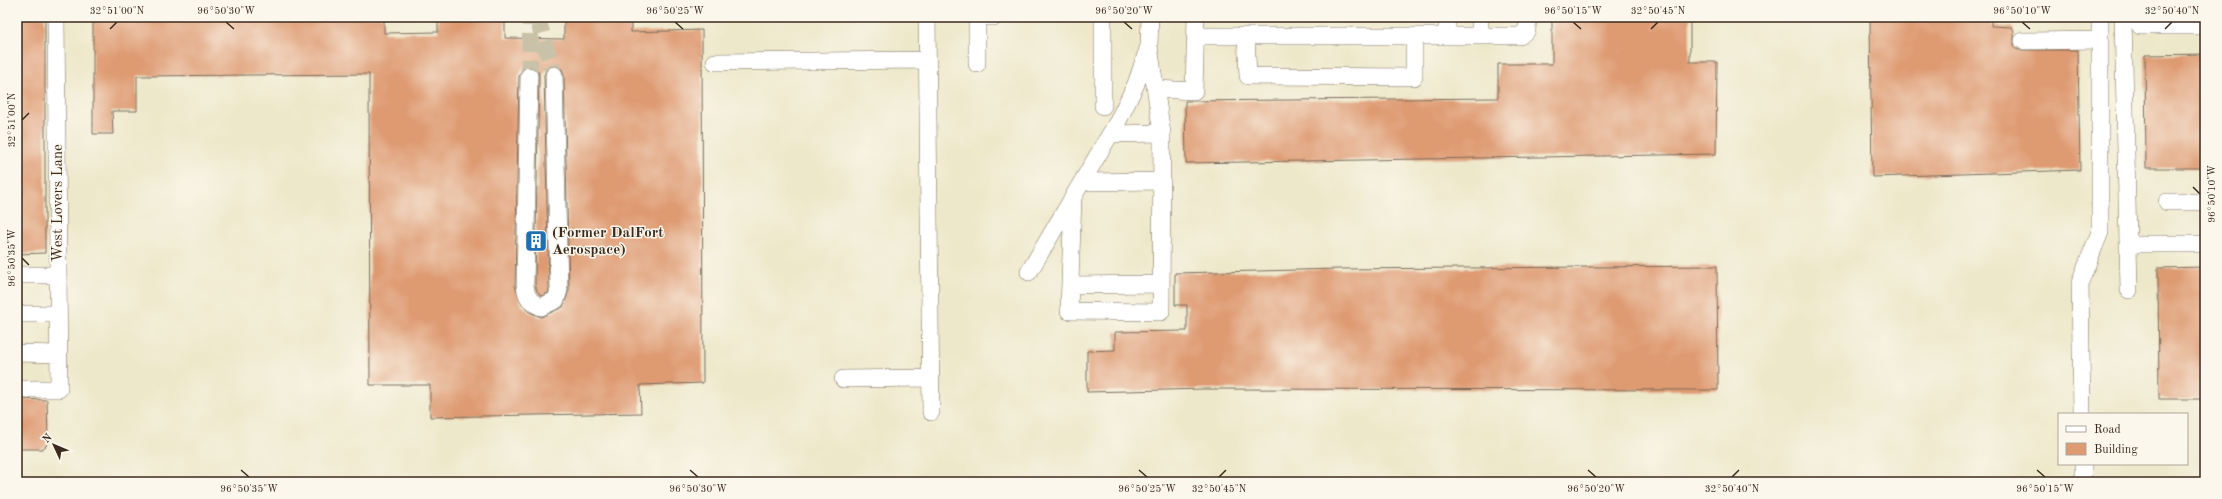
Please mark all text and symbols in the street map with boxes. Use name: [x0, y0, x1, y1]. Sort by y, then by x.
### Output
text: 32°51'00"N: [90, 6, 145, 16]
text: 96°50'30"W: [197, 6, 255, 16]
text: 96°50'25"W: [646, 6, 704, 16]
text: 96°50'20"W: [1095, 6, 1153, 16]
text: 96°50'15"W: [1544, 6, 1602, 16]
text: 32°50'45"N: [1631, 6, 1686, 16]
text: 96°50'10"W: [1993, 6, 2051, 16]
text: 32°50'40"N: [2145, 6, 2200, 16]
text: 32°51'00"N: [7, 92, 17, 147]
street label: West Lovers Lane: [51, 144, 66, 262]
text: 96°50'10"W: [2207, 165, 2217, 223]
place label: (Former DalFort Aerospace): [552, 226, 664, 258]
building icon: (Former DalFort Aerospace): [523, 228, 549, 254]
text: 96°50'35"W: [7, 229, 17, 287]
legend: [2058, 413, 2188, 465]
text: Road: [2094, 424, 2121, 436]
north arrow: [34, 425, 74, 465]
text: N: [41, 432, 55, 446]
text: Building: [2094, 444, 2138, 456]
text: 96°50'35"W: [220, 484, 278, 494]
text: 96°50'30"W: [669, 484, 727, 494]
text: 96°50'25"W: [1118, 484, 1176, 494]
text: 32°50'45"N: [1192, 484, 1247, 494]
text: 96°50'20"W: [1567, 484, 1625, 494]
text: 32°50'40"N: [1705, 484, 1760, 494]
text: 96°50'15"W: [2016, 484, 2074, 494]

